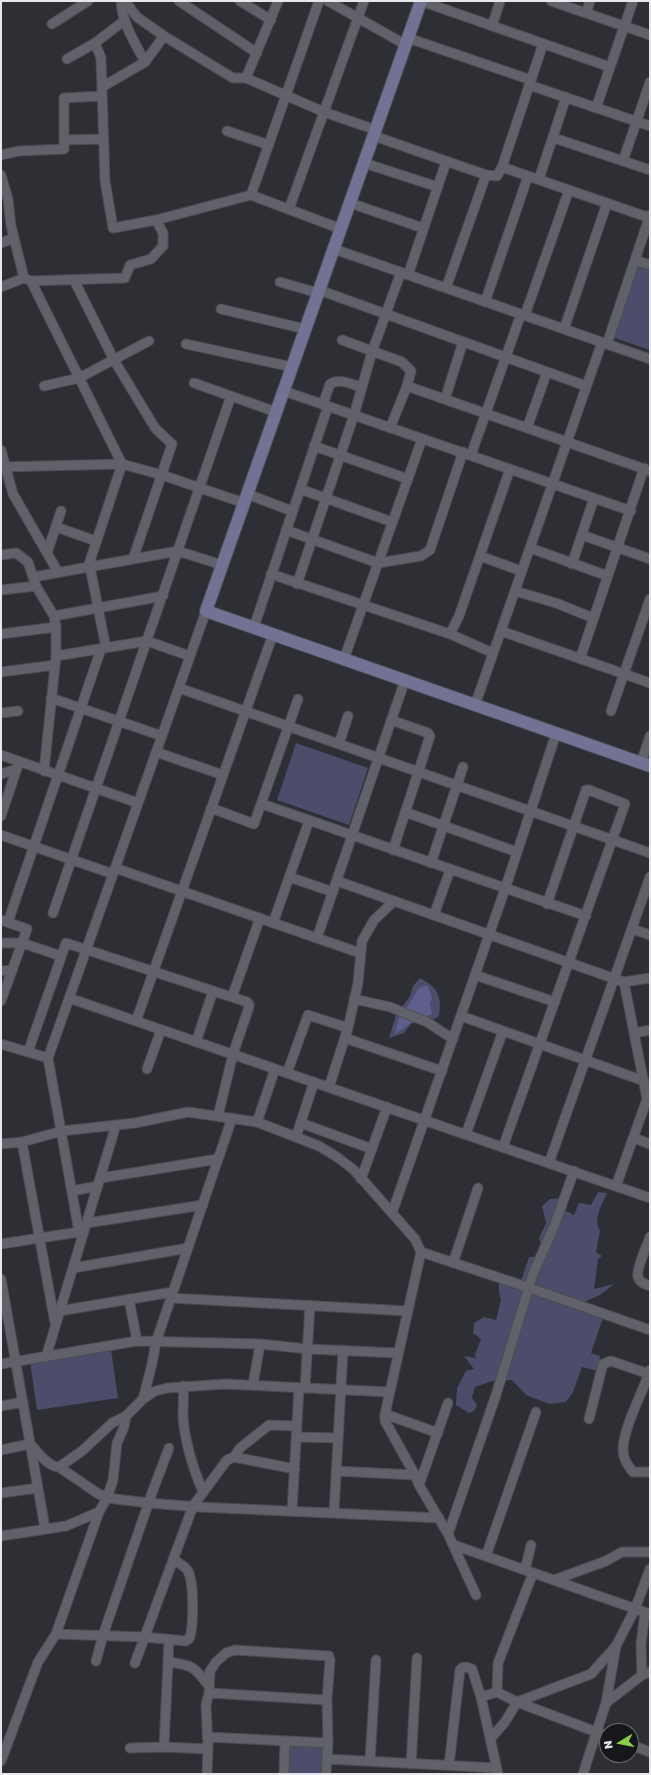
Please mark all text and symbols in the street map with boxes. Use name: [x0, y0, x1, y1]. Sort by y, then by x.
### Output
north arrow: [599, 1723, 639, 1763]
text: N: [601, 1740, 615, 1750]

